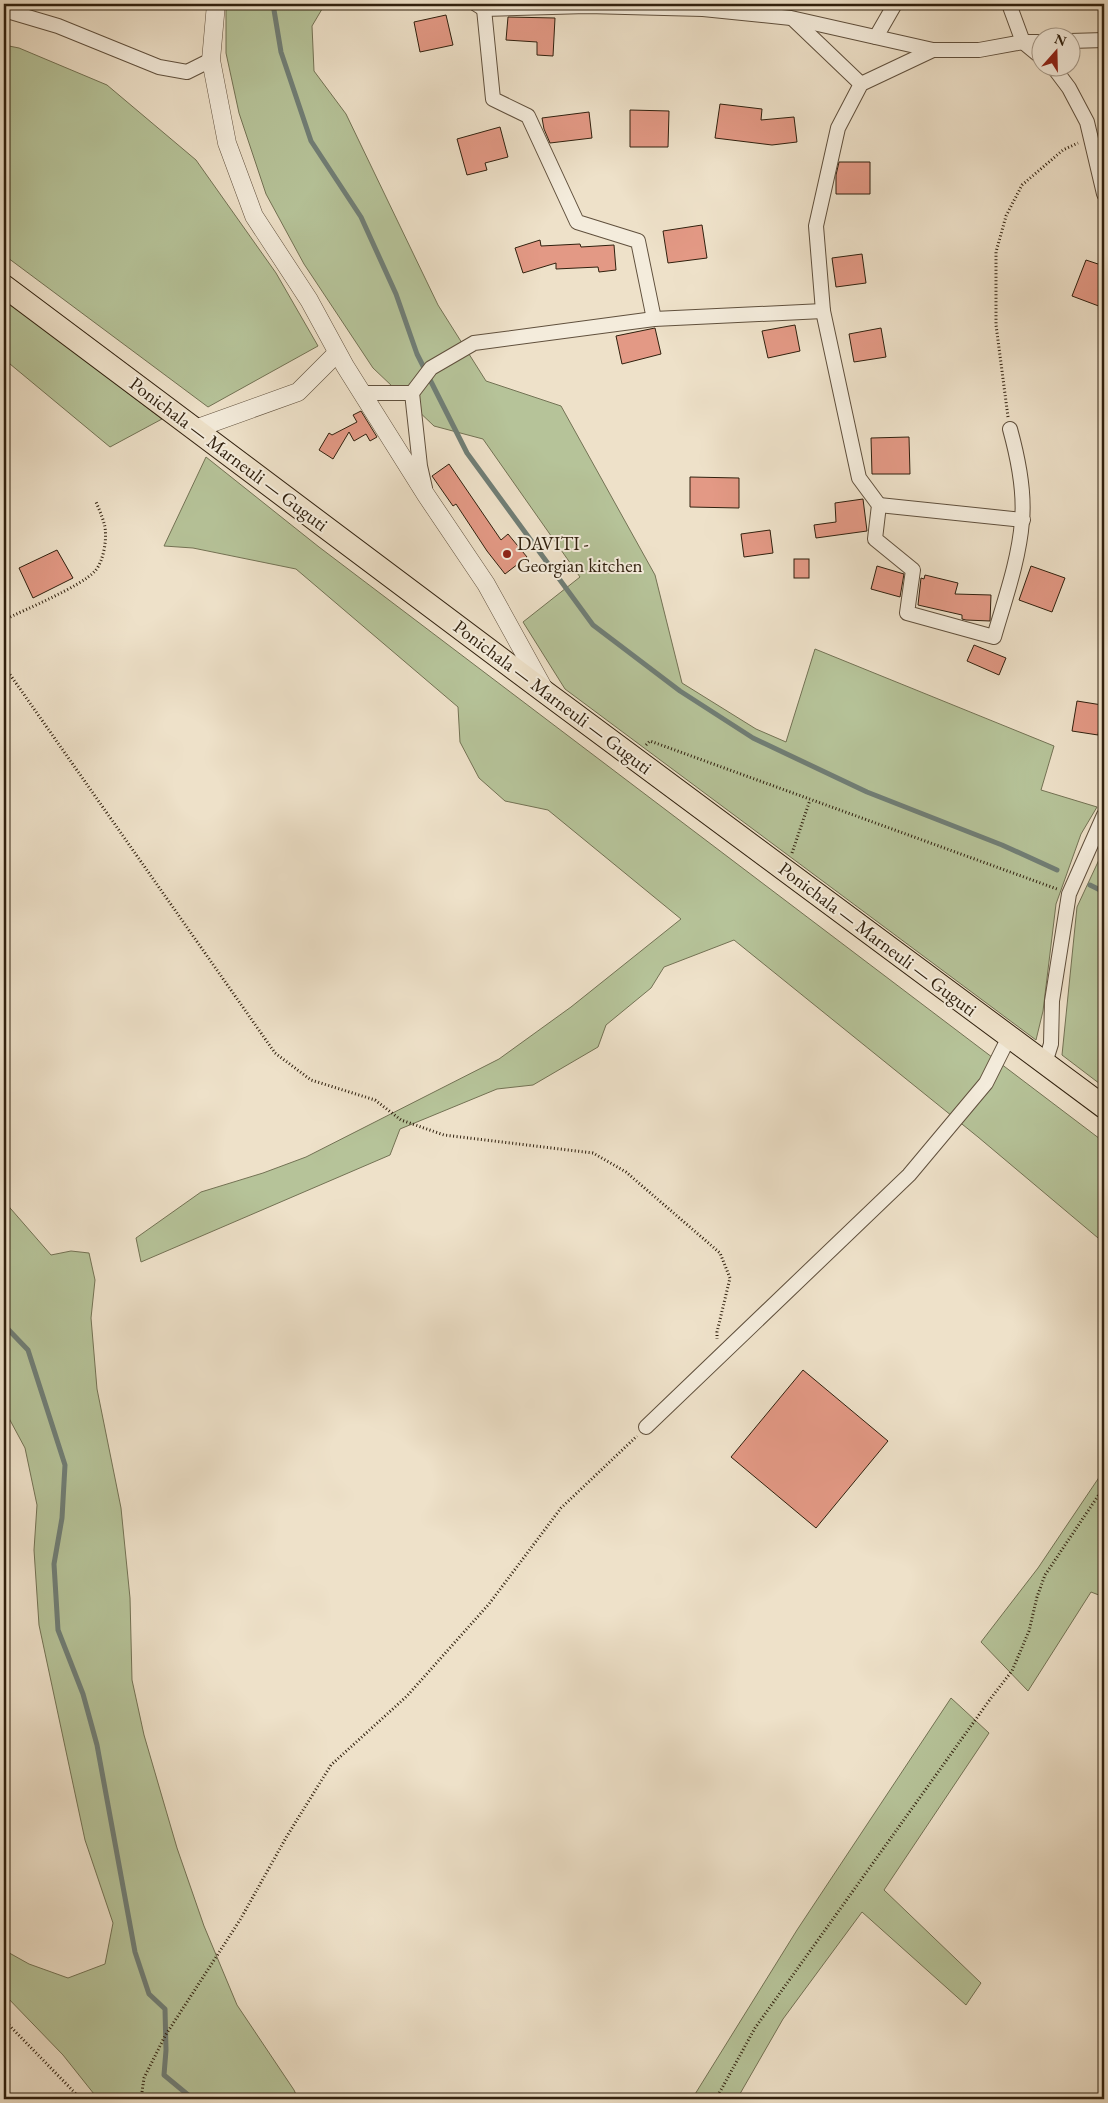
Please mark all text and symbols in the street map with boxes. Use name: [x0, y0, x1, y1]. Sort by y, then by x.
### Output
north arrow: [1030, 28, 1080, 78]
text: N: [1052, 29, 1069, 50]
street label: Ponichala — Marneuli — Guguti: [125, 371, 334, 537]
place label: DAVITI - Georgian kitchen: [517, 531, 643, 578]
marker: DAVITI - Georgian kitchen: [501, 548, 513, 560]
street label: Ponichala — Marneuli — Guguti: [449, 614, 658, 780]
street label: Ponichala — Marneuli — Guguti: [774, 856, 983, 1022]

